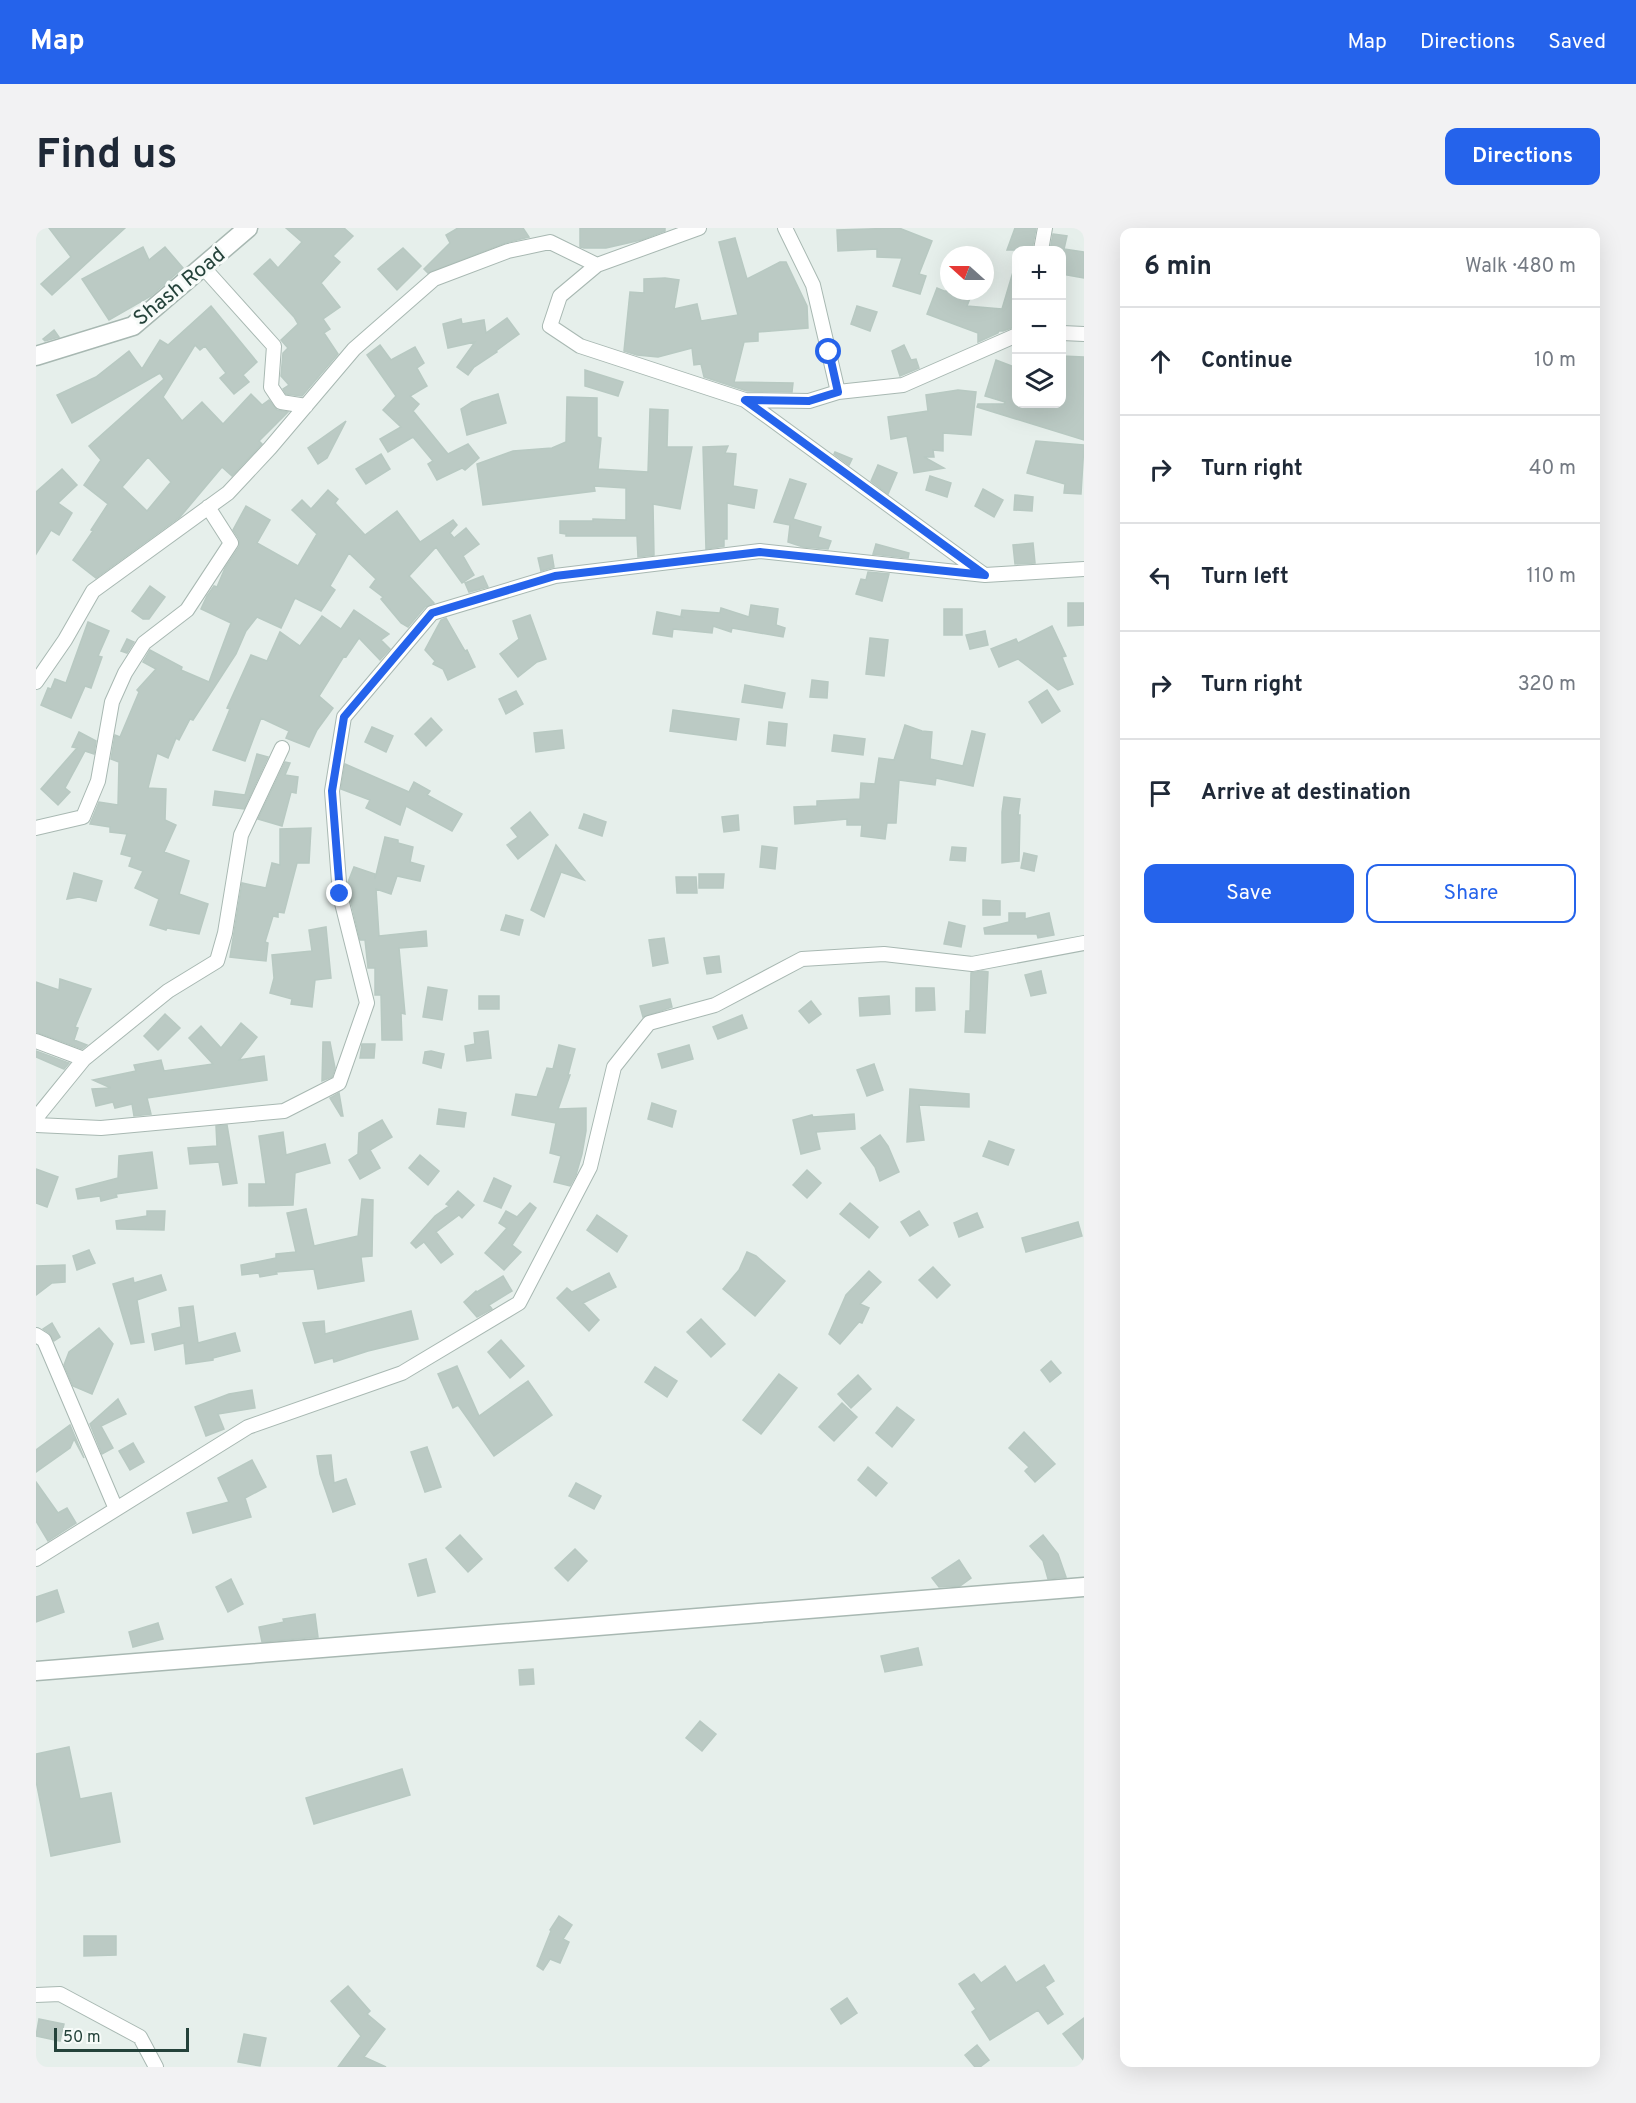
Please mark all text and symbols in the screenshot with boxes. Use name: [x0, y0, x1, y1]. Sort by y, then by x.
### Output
text: Map: [30, 24, 85, 60]
text: Map: [1347, 29, 1387, 56]
text: Directions: [1420, 29, 1515, 56]
text: Saved: [1548, 29, 1606, 56]
button: Directions: [1445, 128, 1600, 185]
text: Find us: [36, 130, 177, 183]
street label: Shash Road: [128, 242, 231, 333]
north arrow: [940, 246, 994, 300]
map controls: [1012, 246, 1066, 408]
button: +: [1012, 246, 1066, 300]
text: 6 min: [1144, 251, 1212, 284]
text: Walk · 480 m: [1465, 254, 1576, 280]
button: −: [1012, 300, 1066, 354]
route start: [815, 338, 841, 364]
icon: ahead: [1144, 345, 1177, 378]
text: Continue: [1201, 348, 1292, 375]
text: 10 m: [1534, 348, 1576, 374]
button: layers: [1012, 354, 1066, 408]
icon: right: [1144, 453, 1177, 486]
text: Turn right: [1201, 456, 1303, 483]
text: 40 m: [1529, 456, 1576, 482]
icon: left: [1144, 561, 1177, 594]
text: Turn left: [1201, 564, 1289, 591]
text: 110 m: [1527, 564, 1576, 590]
icon: right: [1144, 669, 1177, 702]
text: Turn right: [1201, 672, 1303, 699]
text: 320 m: [1518, 672, 1576, 698]
icon: arrive: [1144, 777, 1177, 810]
text: Arrive at destination: [1201, 780, 1411, 807]
button: Save: [1144, 864, 1354, 923]
button: Share: [1366, 864, 1576, 923]
route end: [326, 880, 352, 906]
scale bar: [54, 2025, 189, 2052]
text: 50 m: [63, 2028, 101, 2048]

